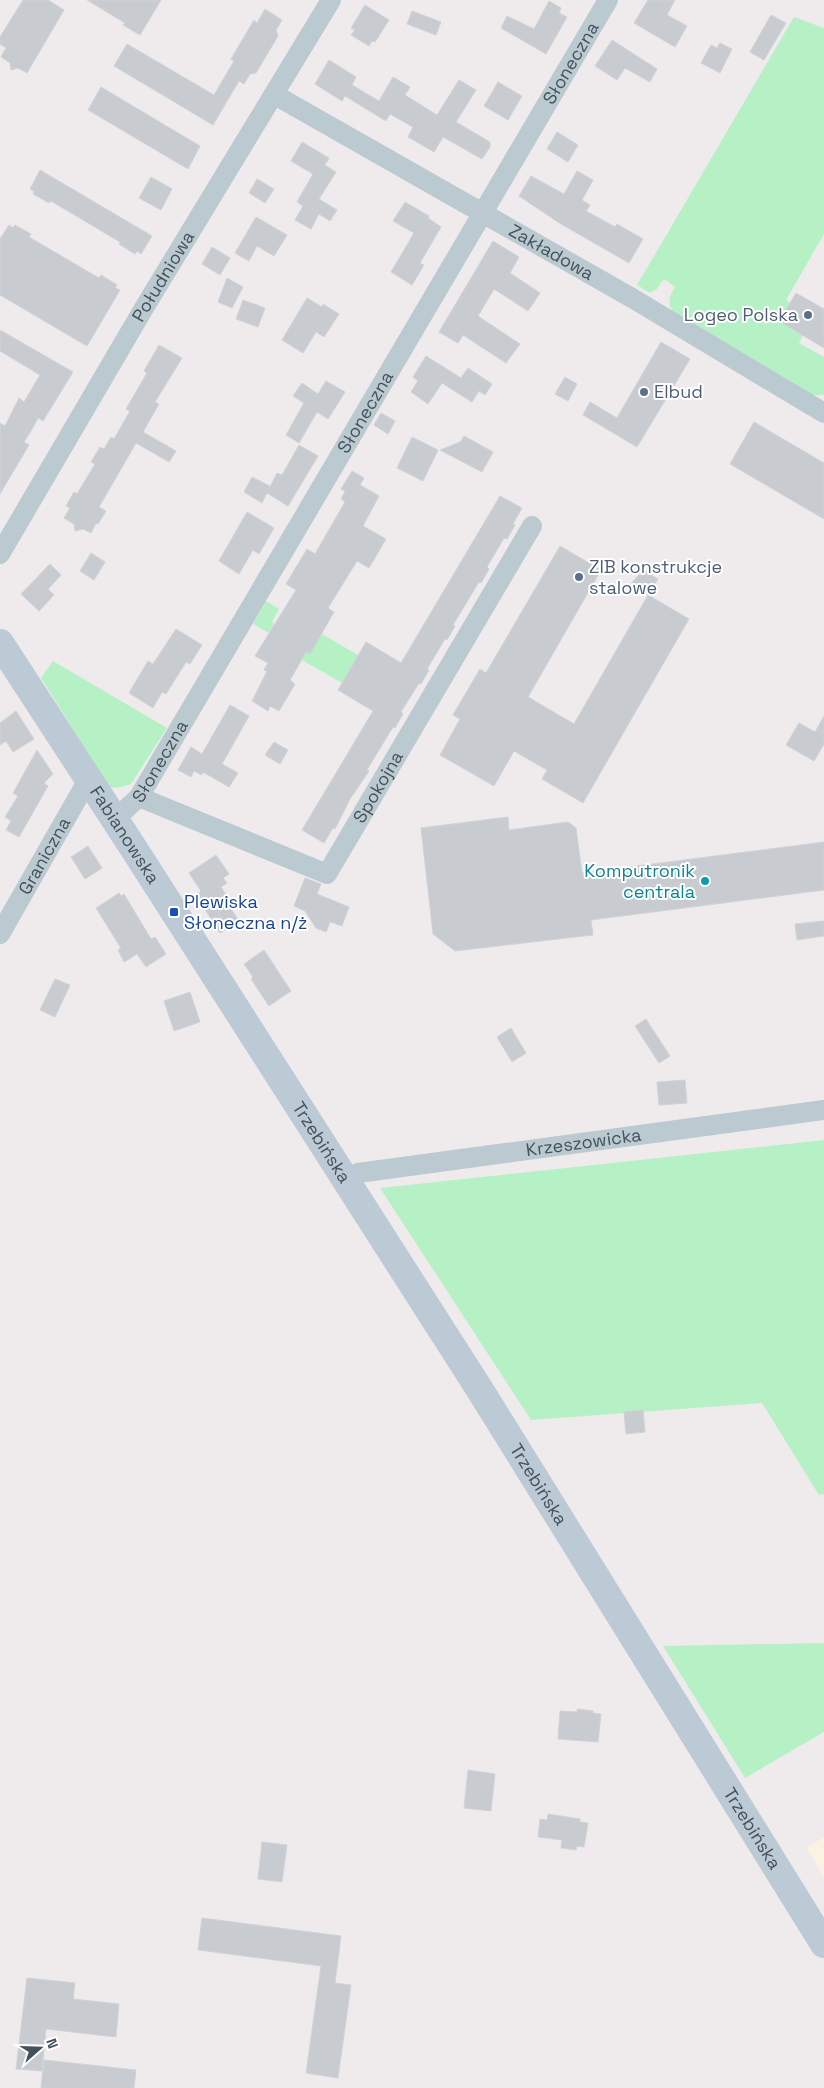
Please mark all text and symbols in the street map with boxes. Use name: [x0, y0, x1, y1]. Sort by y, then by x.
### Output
street label: Słoneczna: [537, 18, 604, 108]
street label: Zakładowa: [505, 219, 598, 285]
street label: Południowa: [127, 227, 199, 326]
place label: Logeo Polska: [684, 303, 798, 326]
marker: Logeo Polska: [802, 309, 814, 321]
street label: Słoneczna: [332, 367, 398, 457]
place label: Elbud: [654, 380, 703, 403]
marker: Elbud: [638, 386, 650, 398]
place label: ZIB konstrukcje stalowe: [589, 555, 722, 599]
marker: ZIB konstrukcje stalowe: [573, 571, 585, 583]
street label: Słoneczna: [126, 716, 193, 806]
street label: Spokojna: [348, 747, 408, 827]
street label: Fabianowska: [85, 781, 165, 888]
street label: Graniczna: [13, 813, 75, 898]
place label: Komputronik centrala: [584, 859, 695, 903]
marker: Komputronik centrala: [699, 875, 711, 887]
place label: Plewiska Słoneczna n/ż: [184, 890, 307, 934]
marker: Plewiska Słoneczna n/ż: [168, 906, 180, 918]
street label: Trzebińska: [288, 1097, 357, 1187]
street label: Krzeszowicka: [524, 1123, 643, 1161]
street label: Trzebińska: [505, 1439, 573, 1529]
street label: Trzebińska: [719, 1783, 787, 1873]
north arrow: [15, 2023, 65, 2073]
text: N: [42, 2036, 62, 2051]

